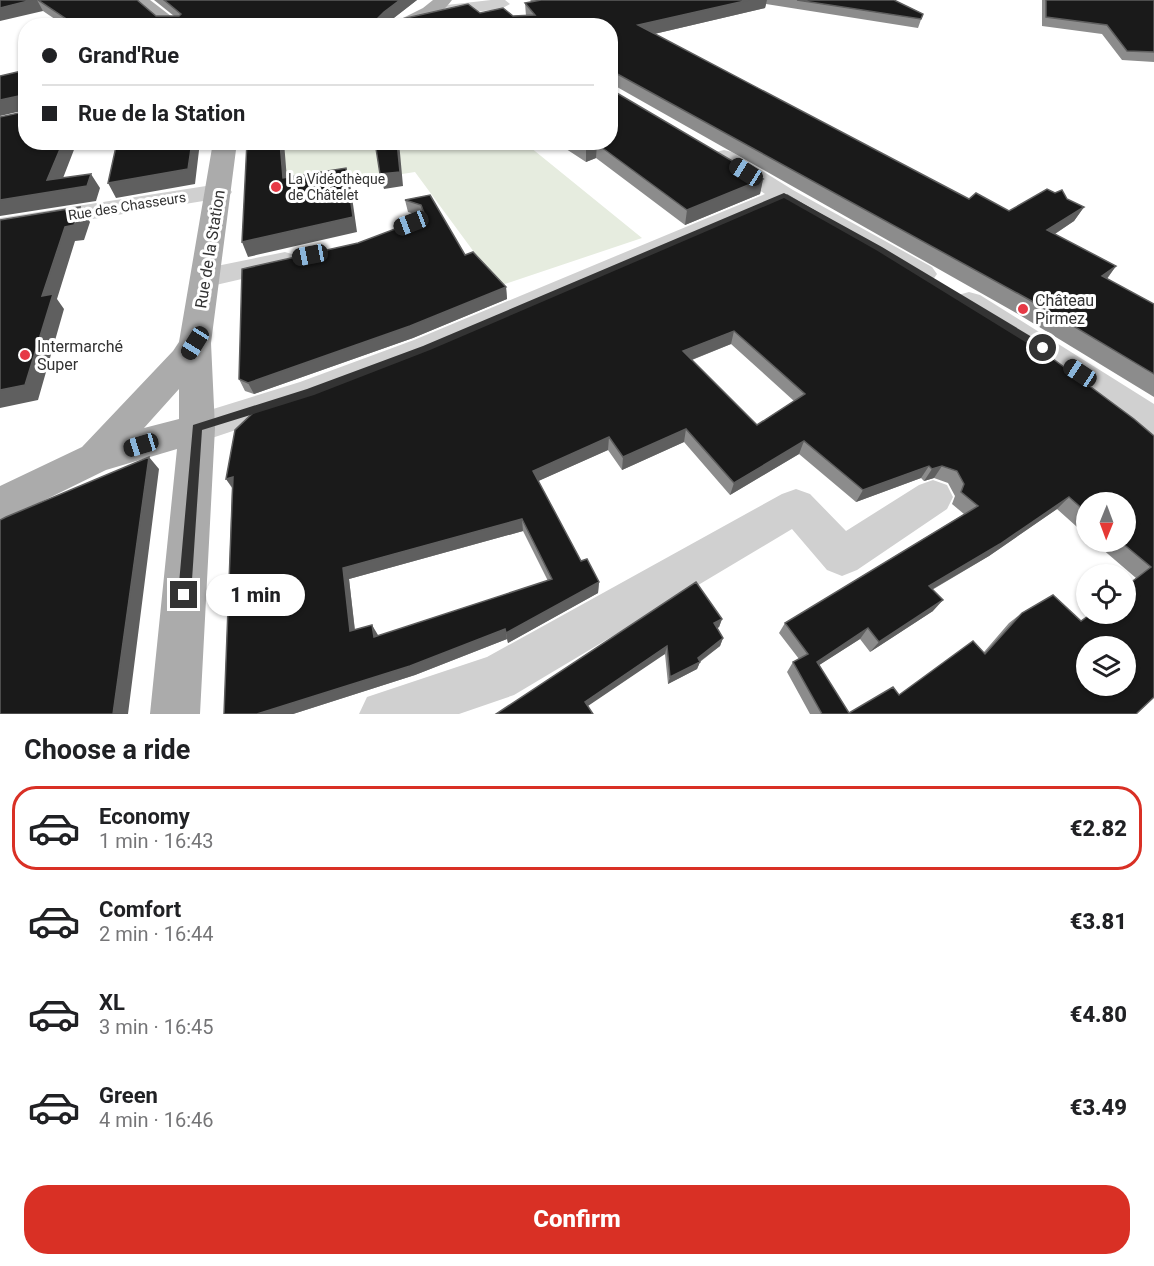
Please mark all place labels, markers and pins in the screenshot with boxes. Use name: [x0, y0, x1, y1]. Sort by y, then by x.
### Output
place label: La Vidéothèque de Châtelet: [288, 171, 385, 203]
marker: La Vidéothèque de Châtelet: [269, 180, 283, 194]
place label: Château Pirmez: [1035, 291, 1094, 328]
marker: Château Pirmez: [1016, 302, 1030, 316]
place label: Intermarché Super: [37, 337, 123, 374]
marker: Intermarché Super: [18, 348, 32, 362]

